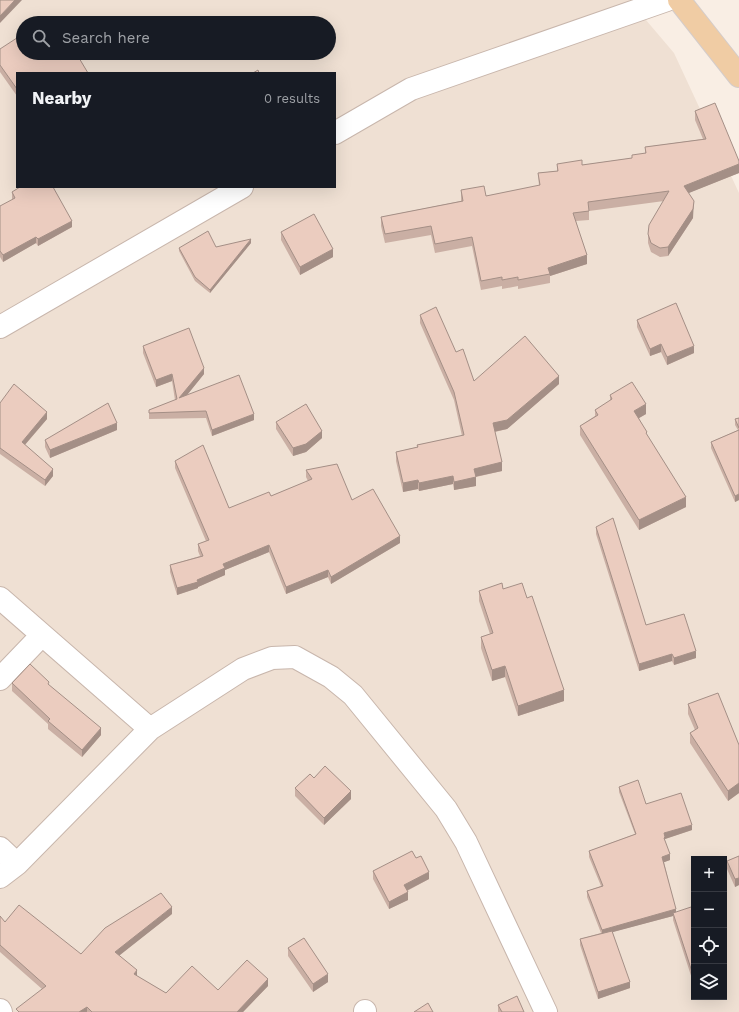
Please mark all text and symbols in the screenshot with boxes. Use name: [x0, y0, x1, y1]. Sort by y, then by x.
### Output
search box: [16, 16, 336, 60]
icon: search: [30, 27, 52, 49]
text: Search here: [62, 29, 150, 47]
text: Nearby: [32, 88, 91, 108]
text: 0 results: [264, 91, 320, 106]
map controls: [691, 856, 727, 1000]
button: +: [691, 856, 727, 892]
button: −: [691, 892, 727, 928]
button: locate: [691, 928, 727, 964]
button: layers: [691, 964, 727, 1000]

